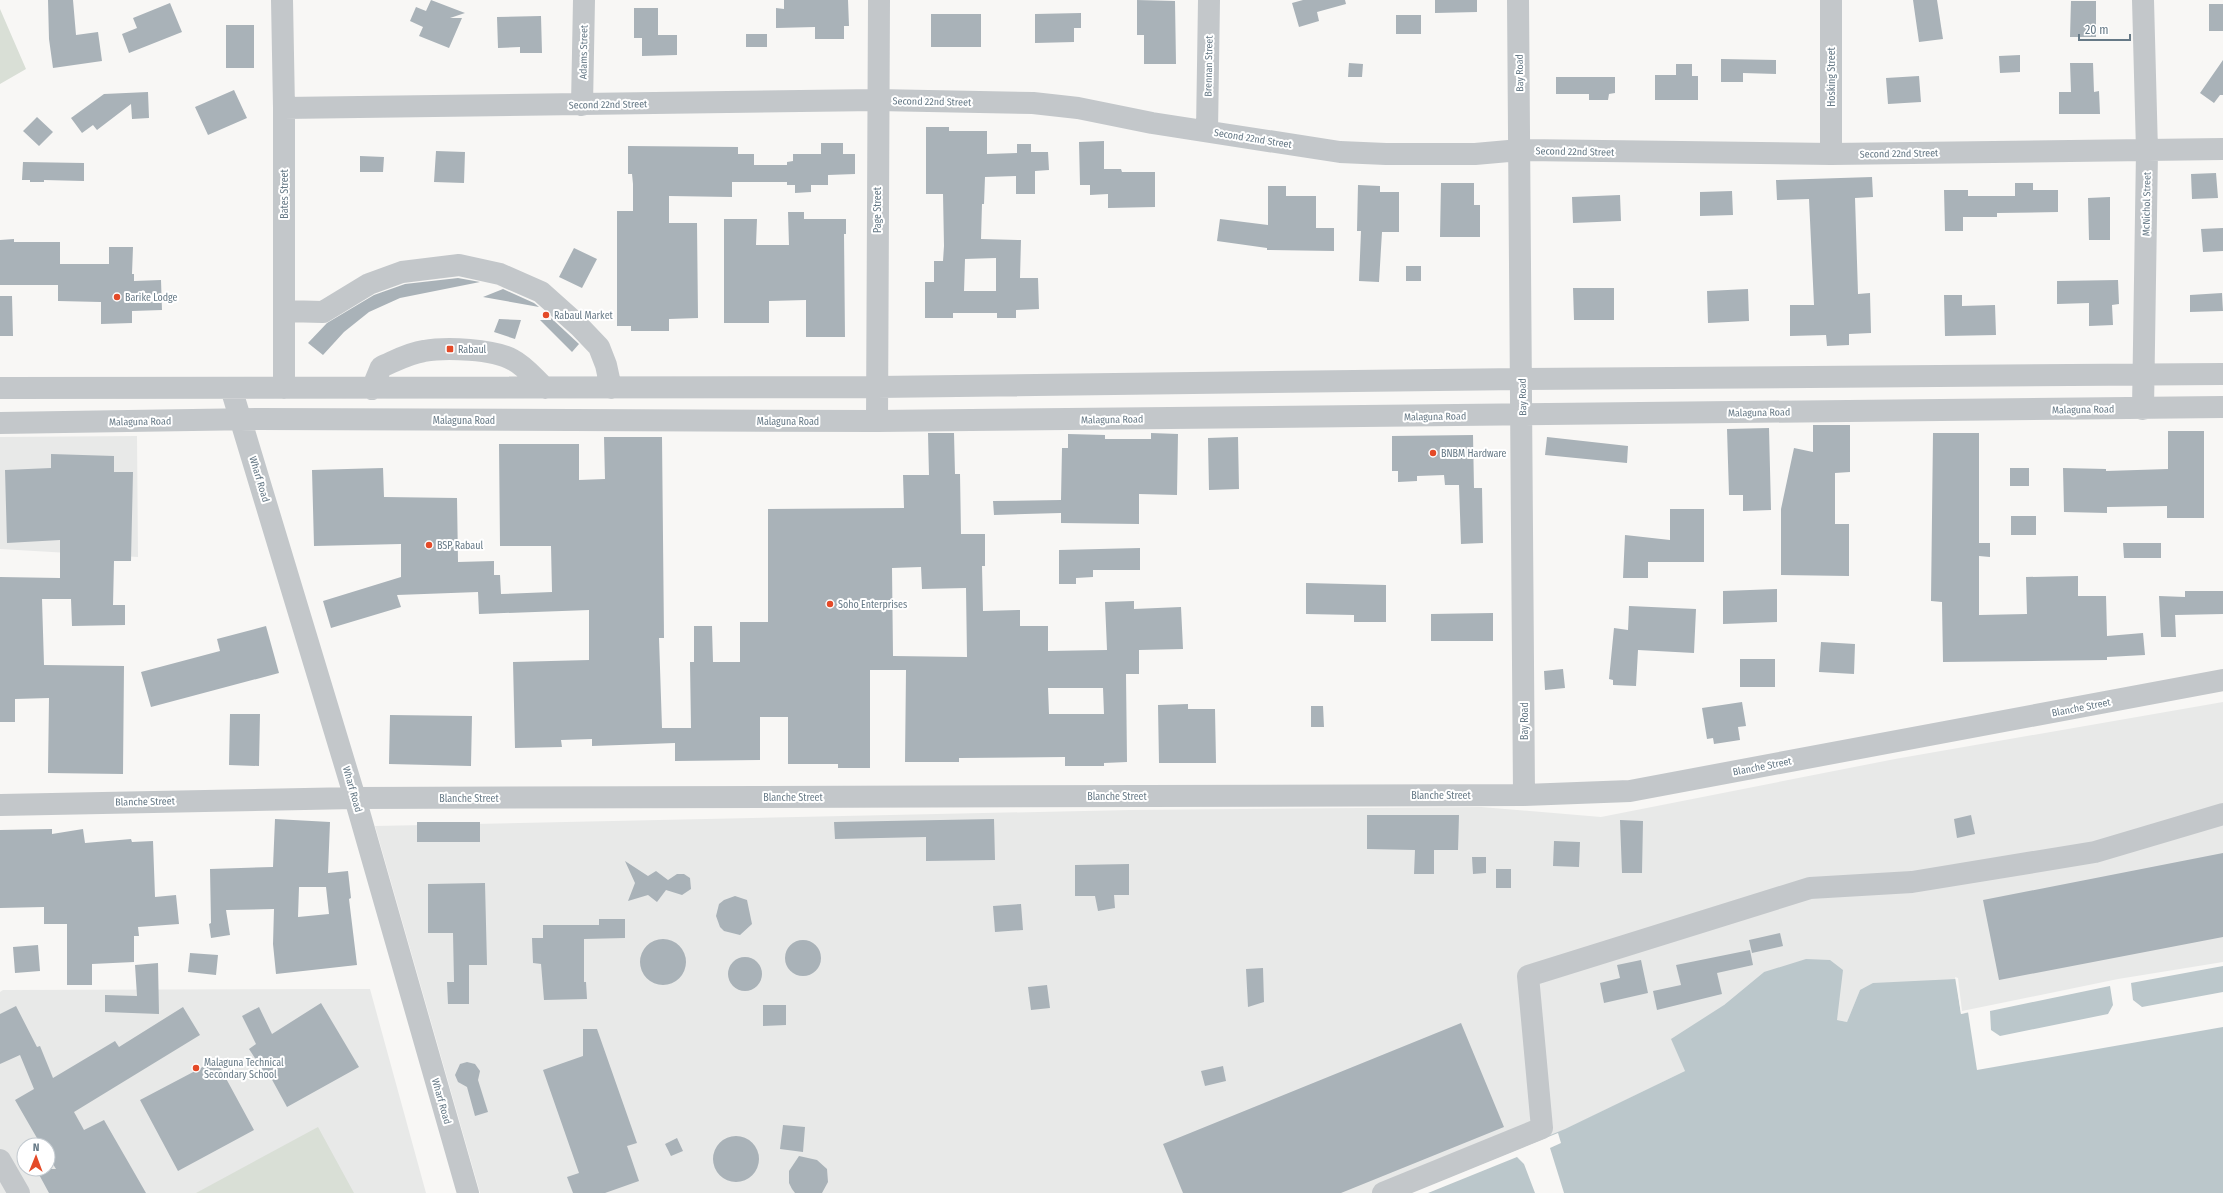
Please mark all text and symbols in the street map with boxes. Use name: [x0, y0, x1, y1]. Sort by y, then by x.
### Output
scale bar: [2079, 16, 2130, 42]
text: 20 m: [2085, 23, 2109, 37]
street label: Adams Street: [578, 24, 590, 79]
street label: Brennan Street: [1202, 35, 1216, 97]
street label: Hosking Street: [1826, 46, 1838, 107]
street label: Bay Road: [1514, 54, 1526, 92]
street label: Second 22nd Street: [893, 95, 972, 109]
street label: Second 22nd Street: [569, 98, 648, 112]
street label: Second 22nd Street: [1213, 127, 1293, 151]
street label: Second 22nd Street: [1536, 145, 1615, 159]
street label: Second 22nd Street: [1860, 147, 1939, 161]
street label: Bates Street: [279, 168, 291, 219]
street label: McNichol Street: [2140, 171, 2154, 236]
street label: Page Street: [872, 186, 884, 233]
marker: Barike Lodge: [112, 292, 122, 302]
place label: Barike Lodge: [125, 292, 178, 304]
marker: Rabaul Market: [541, 310, 551, 320]
place label: Rabaul Market: [554, 310, 614, 322]
marker: Rabaul: [445, 344, 455, 354]
place label: Rabaul: [458, 344, 487, 356]
street label: Bay Road: [1517, 378, 1529, 416]
street label: Malaguna Road: [2052, 403, 2114, 417]
street label: Malaguna Road: [1728, 406, 1790, 420]
street label: Malaguna Road: [1404, 410, 1466, 424]
street label: Malaguna Road: [1081, 413, 1143, 427]
street label: Malaguna Road: [109, 415, 171, 429]
street label: Malaguna Road: [433, 415, 495, 427]
street label: Malaguna Road: [757, 416, 819, 428]
marker: BNBM Hardware: [1428, 448, 1438, 458]
place label: BNBM Hardware: [1441, 448, 1507, 460]
street label: Wharf Road: [246, 455, 272, 504]
marker: BSP Rabaul: [424, 540, 434, 550]
place label: BSP Rabaul: [437, 540, 483, 552]
marker: Soho Enterprises: [825, 599, 835, 609]
place label: Soho Enterprises: [838, 599, 907, 611]
street label: Blanche Street: [2051, 696, 2112, 720]
street label: Bay Road: [1519, 702, 1531, 740]
street label: Blanche Street: [1732, 755, 1793, 779]
street label: Wharf Road: [340, 765, 364, 814]
street label: Blanche Street: [1411, 790, 1472, 802]
street label: Blanche Street: [1087, 791, 1148, 803]
street label: Blanche Street: [763, 792, 824, 804]
street label: Blanche Street: [439, 793, 500, 805]
street label: Blanche Street: [115, 795, 176, 809]
place label: Malaguna Technical Secondary School: [204, 1057, 284, 1081]
marker: Malaguna Technical Secondary School: [191, 1063, 201, 1073]
street label: Wharf Road: [429, 1077, 453, 1126]
north arrow: [16, 1137, 56, 1177]
text: N: [33, 1141, 40, 1154]

